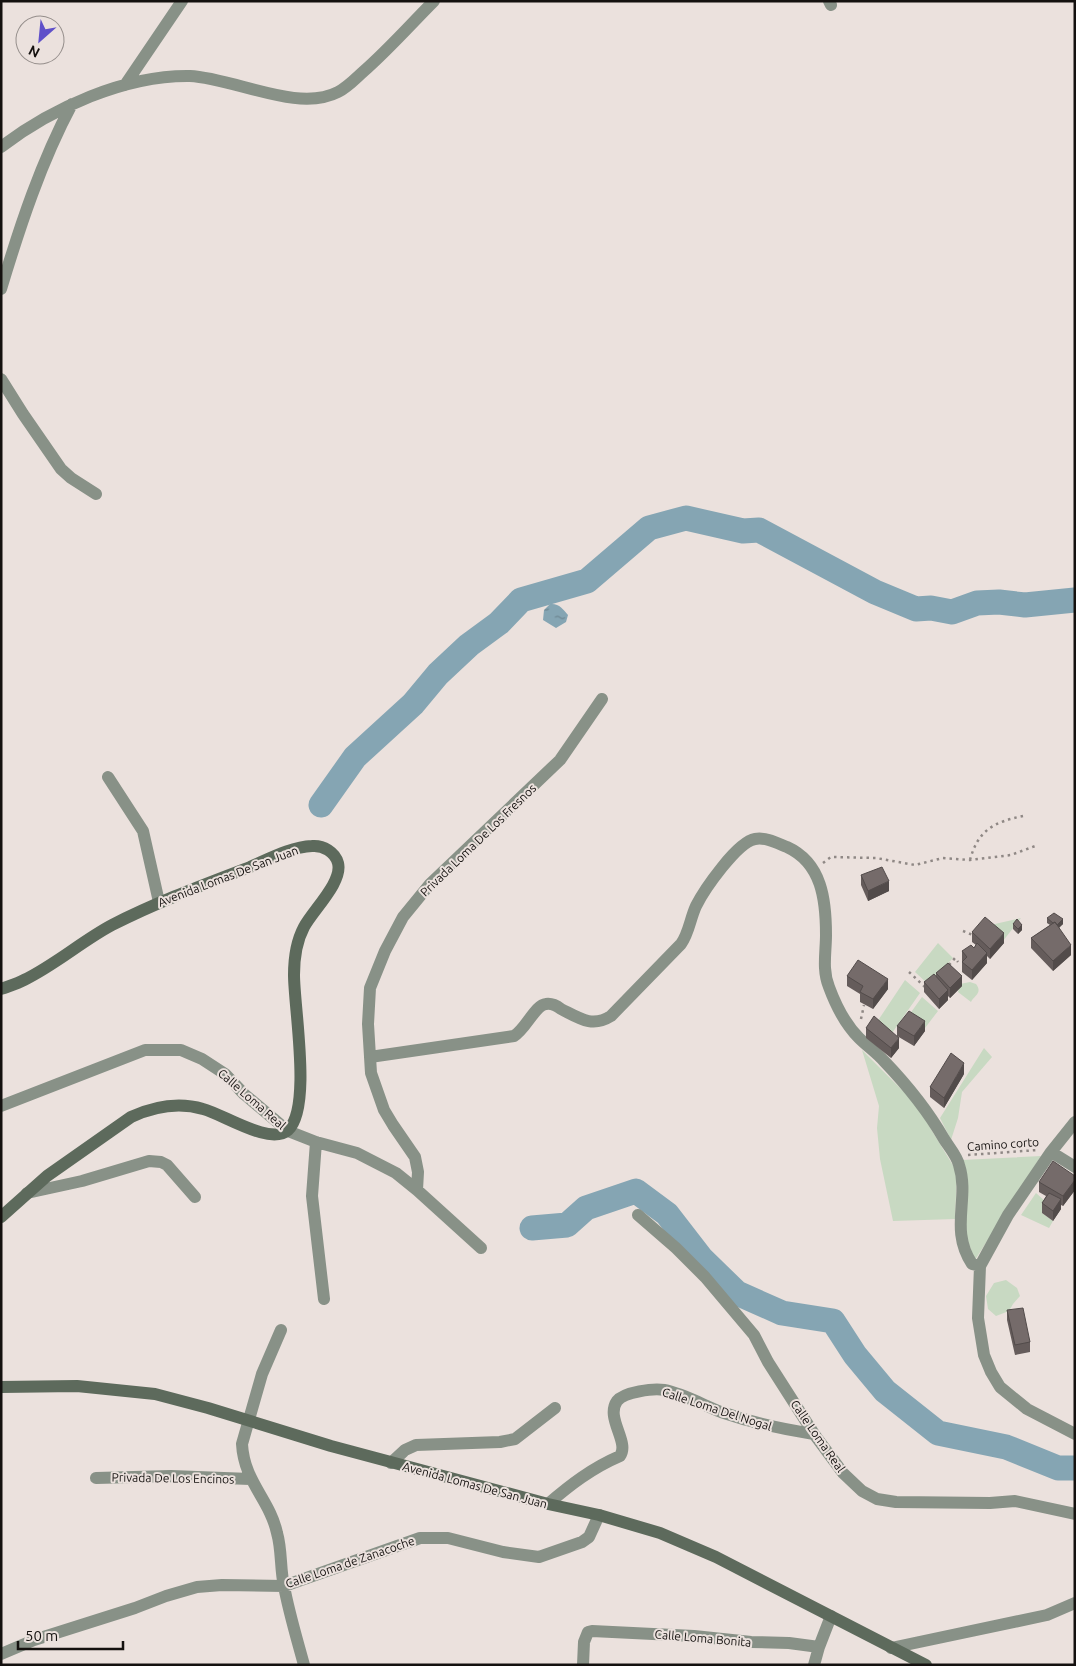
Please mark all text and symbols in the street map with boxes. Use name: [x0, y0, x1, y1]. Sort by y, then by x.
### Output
north arrow: [15, 15, 65, 65]
text: N: [26, 42, 42, 61]
street label: Privada Loma De Los Fresnos: [418, 781, 538, 899]
street label: Avenida Lomas De San Juan: [156, 843, 300, 909]
street label: Calle Loma Real: [216, 1066, 288, 1132]
street label: Camino corto: [967, 1135, 1039, 1153]
street label: Calle Loma Del Nogal: [661, 1385, 773, 1433]
street label: Calle Loma Real: [788, 1397, 848, 1475]
street label: Avenida Lomas De San Juan: [401, 1459, 549, 1511]
street label: Privada De Los Encinos: [112, 1470, 234, 1486]
street label: Calle Loma de Zanacoche: [284, 1534, 416, 1590]
scale bar: [18, 1618, 122, 1650]
text: 50 m: [25, 1627, 58, 1644]
street label: Calle Loma Bonita: [654, 1627, 752, 1649]

